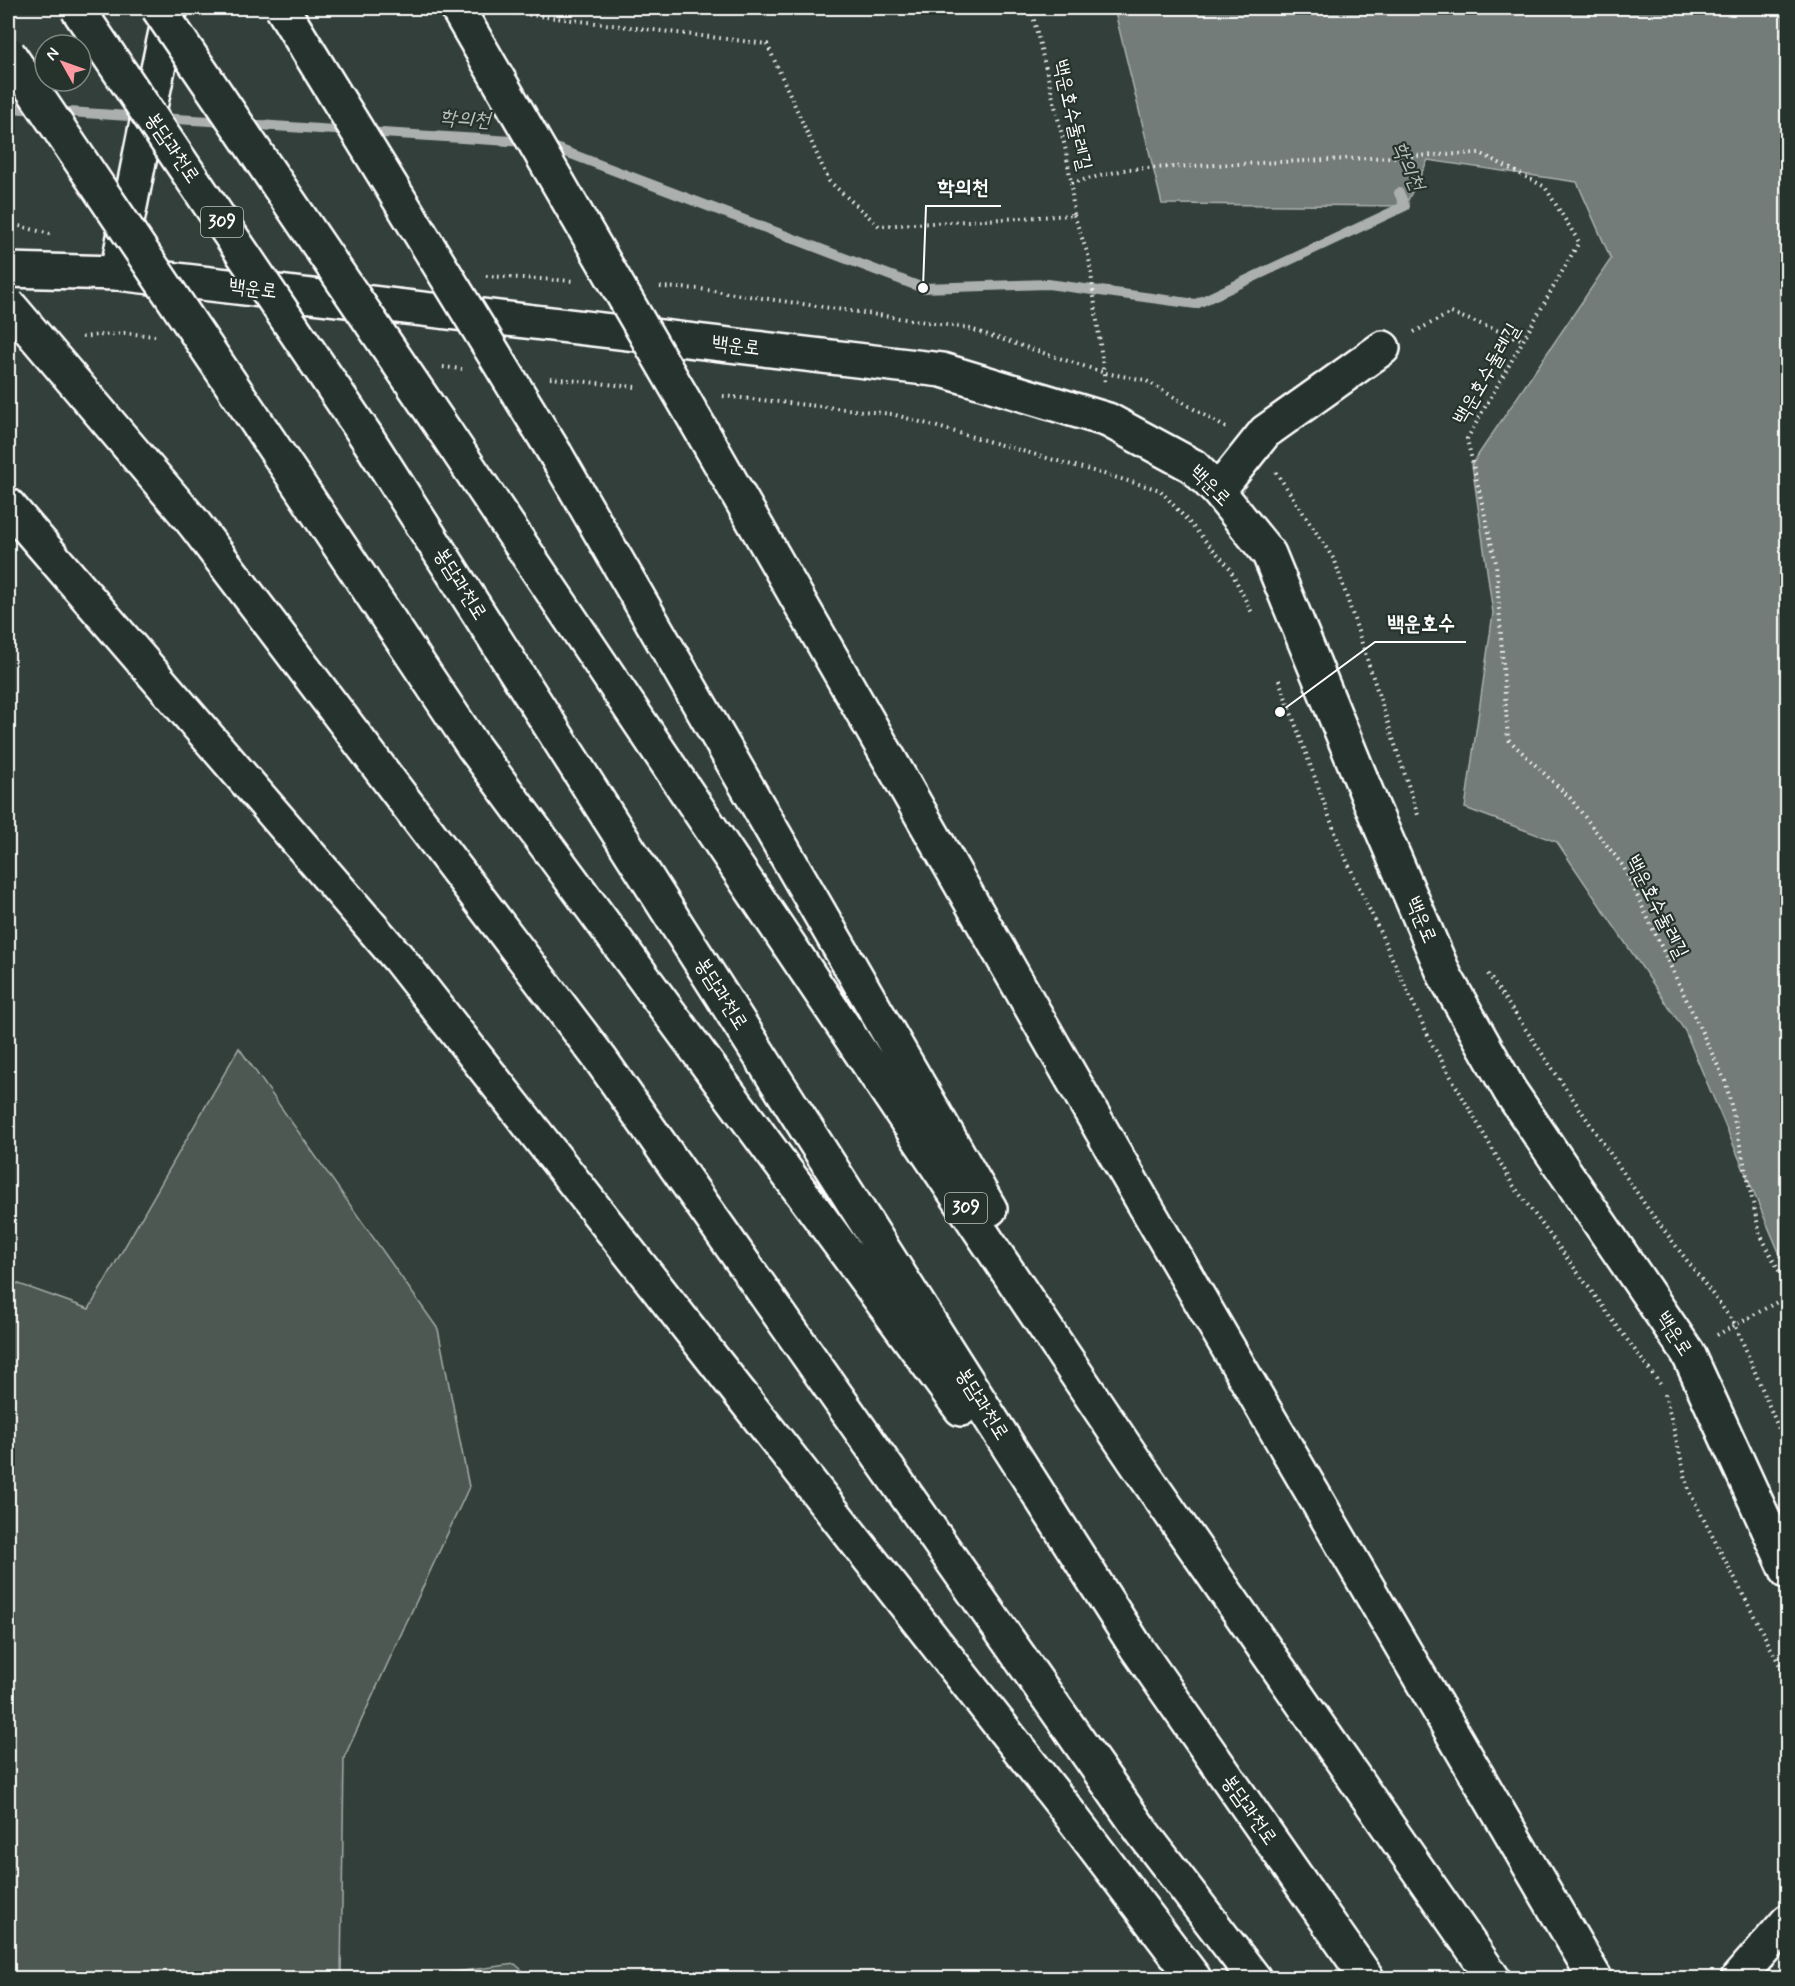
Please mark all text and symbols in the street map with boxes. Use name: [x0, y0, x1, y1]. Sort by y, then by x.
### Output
north arrow: [33, 33, 93, 93]
text: N: [41, 43, 64, 65]
street label: 백운호수둘레길: [1046, 57, 1098, 173]
water label: 학의천: [439, 103, 493, 135]
street label: 봉담과천로: [138, 107, 206, 189]
water label: 학의천: [1385, 137, 1432, 197]
callout: 학의천: [926, 167, 1001, 206]
text: 학의천: [937, 174, 988, 202]
road number: 309: [201, 207, 243, 237]
street label: 백운로: [227, 273, 279, 305]
street label: 백운호수둘레길: [1447, 318, 1527, 430]
street label: 백운로: [710, 330, 762, 362]
street label: 백운로: [1183, 459, 1237, 513]
street label: 봉담과천로: [427, 543, 493, 625]
callout: 백운호수: [1375, 603, 1466, 642]
text: 백운호수: [1387, 610, 1455, 638]
street label: 백운호수둘레길: [1619, 851, 1695, 963]
street label: 백운로: [1399, 893, 1443, 947]
street label: 봉담과천로: [688, 953, 754, 1035]
road number: 309: [945, 1193, 987, 1223]
street label: 백운로: [1650, 1306, 1698, 1362]
street label: 봉담과천로: [949, 1363, 1015, 1445]
street label: 봉담과천로: [1215, 1769, 1283, 1851]

